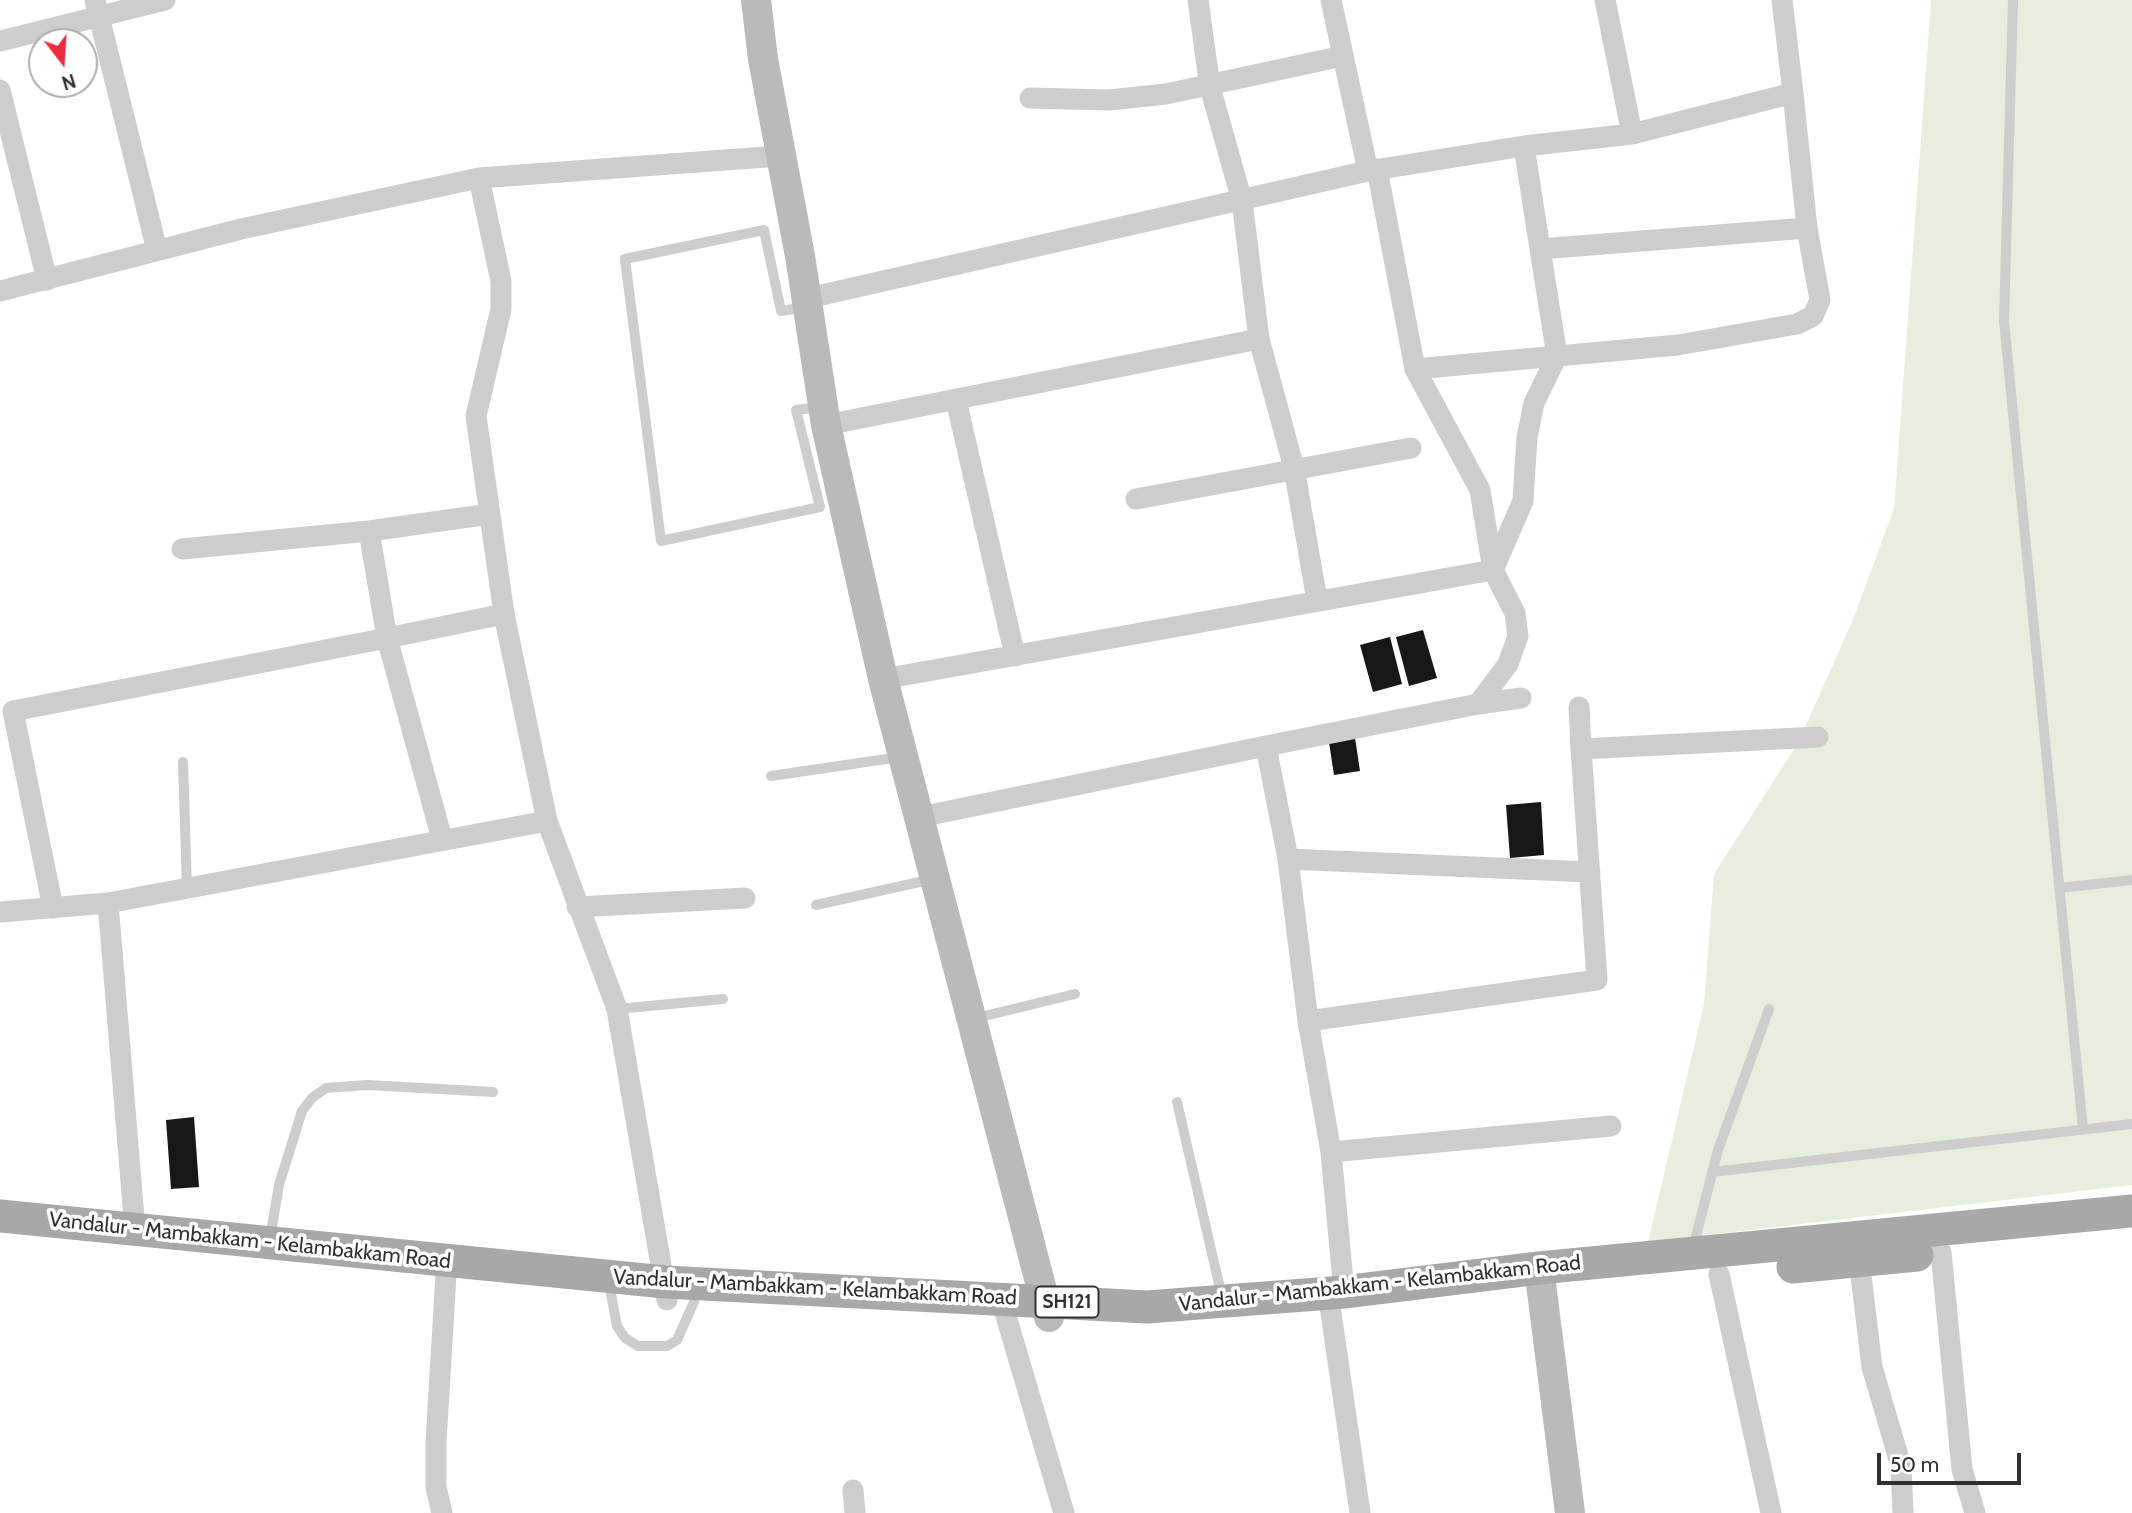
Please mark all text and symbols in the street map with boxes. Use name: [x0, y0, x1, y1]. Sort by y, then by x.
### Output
north arrow: [28, 28, 98, 98]
text: N: [59, 69, 78, 95]
street label: Vandalur - Mambakkam - Kelambakkam Road: [48, 1207, 452, 1275]
street label: Vandalur - Mambakkam - Kelambakkam Road: [1178, 1250, 1582, 1318]
street label: Vandalur - Mambakkam - Kelambakkam Road: [613, 1265, 1017, 1311]
road number: SH121: [1036, 1286, 1098, 1318]
scale bar: [1880, 1440, 2024, 1484]
text: 50 m: [1890, 1452, 1939, 1477]

